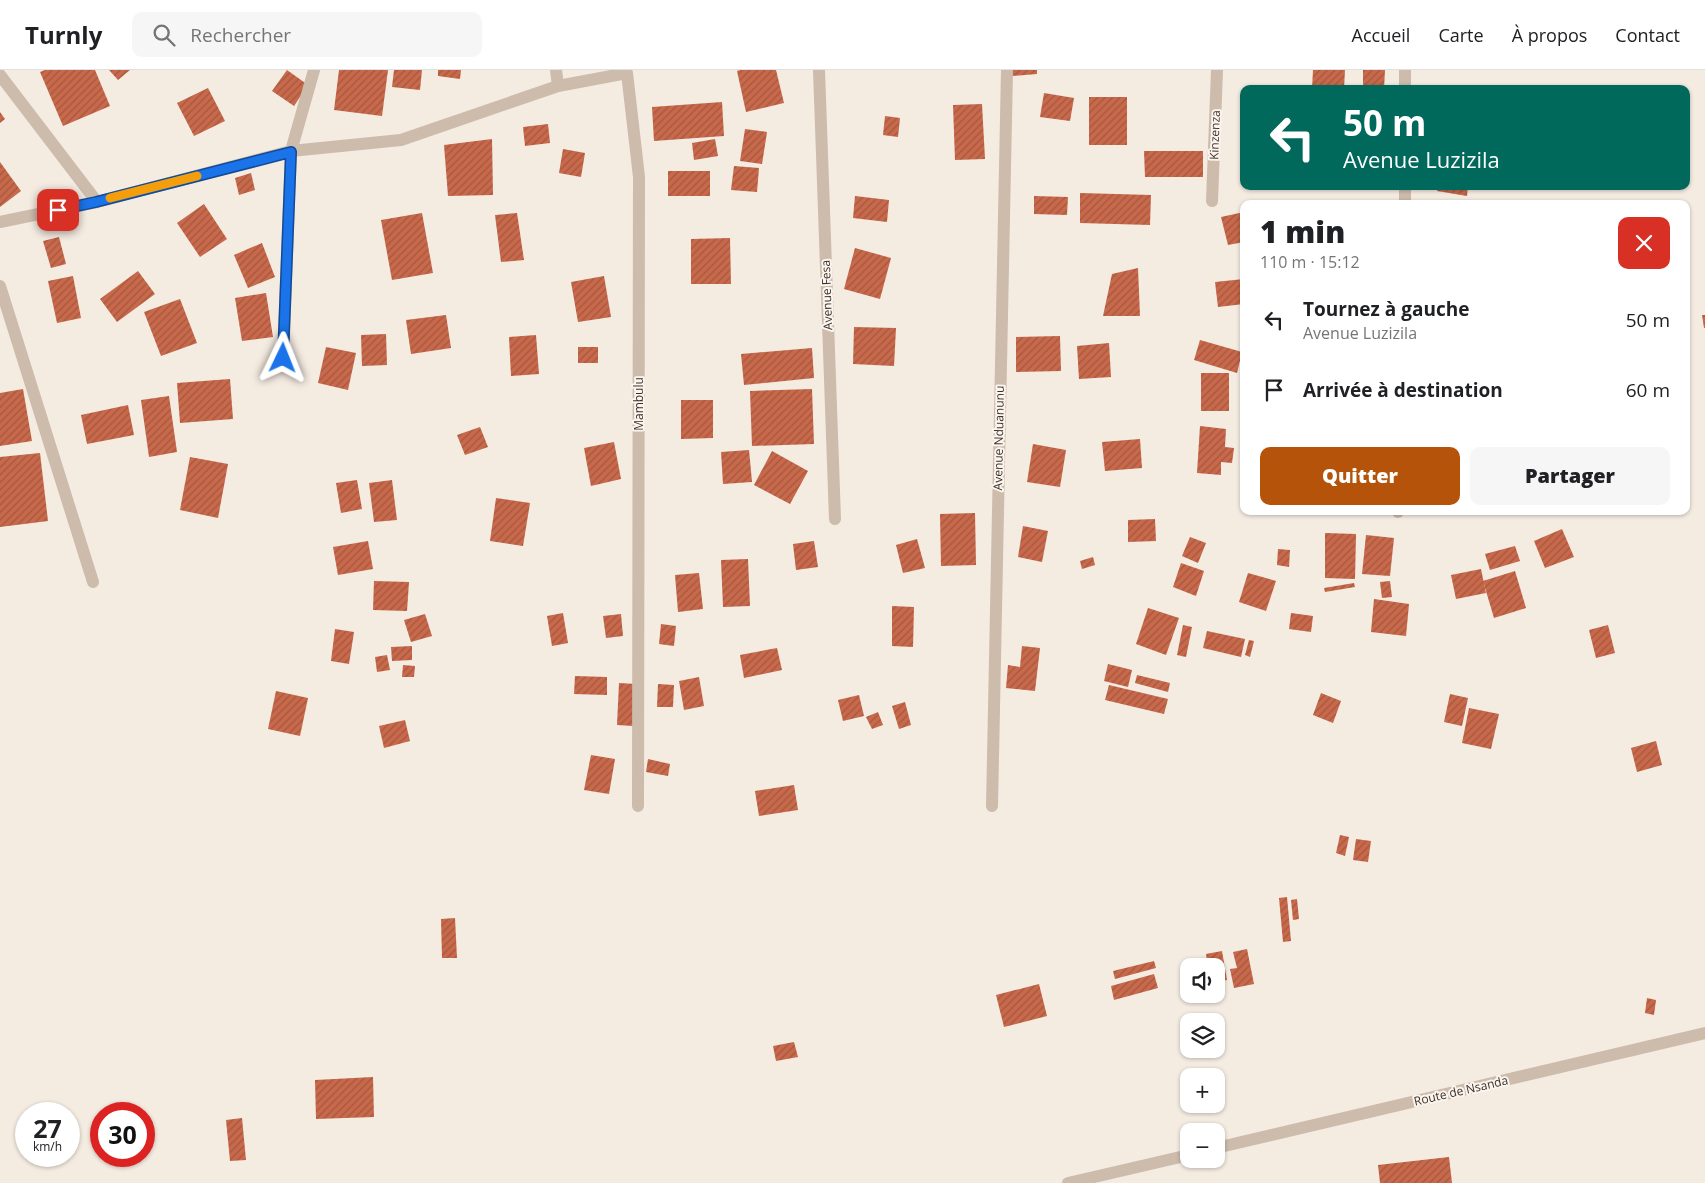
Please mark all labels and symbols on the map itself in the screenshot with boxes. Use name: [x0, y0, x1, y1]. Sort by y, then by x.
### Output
street label: Kinzenza: [1205, 110, 1224, 160]
pin: [37, 189, 79, 231]
street label: Avenue Fesa: [817, 260, 836, 330]
position arrow: [256, 331, 308, 383]
street label: Mambulu: [630, 377, 647, 431]
street label: Avenue Nduanunu: [989, 385, 1008, 491]
street label: Route de Nsanda: [1412, 1071, 1510, 1110]
speed limit sign: 30: [90, 1102, 155, 1167]

